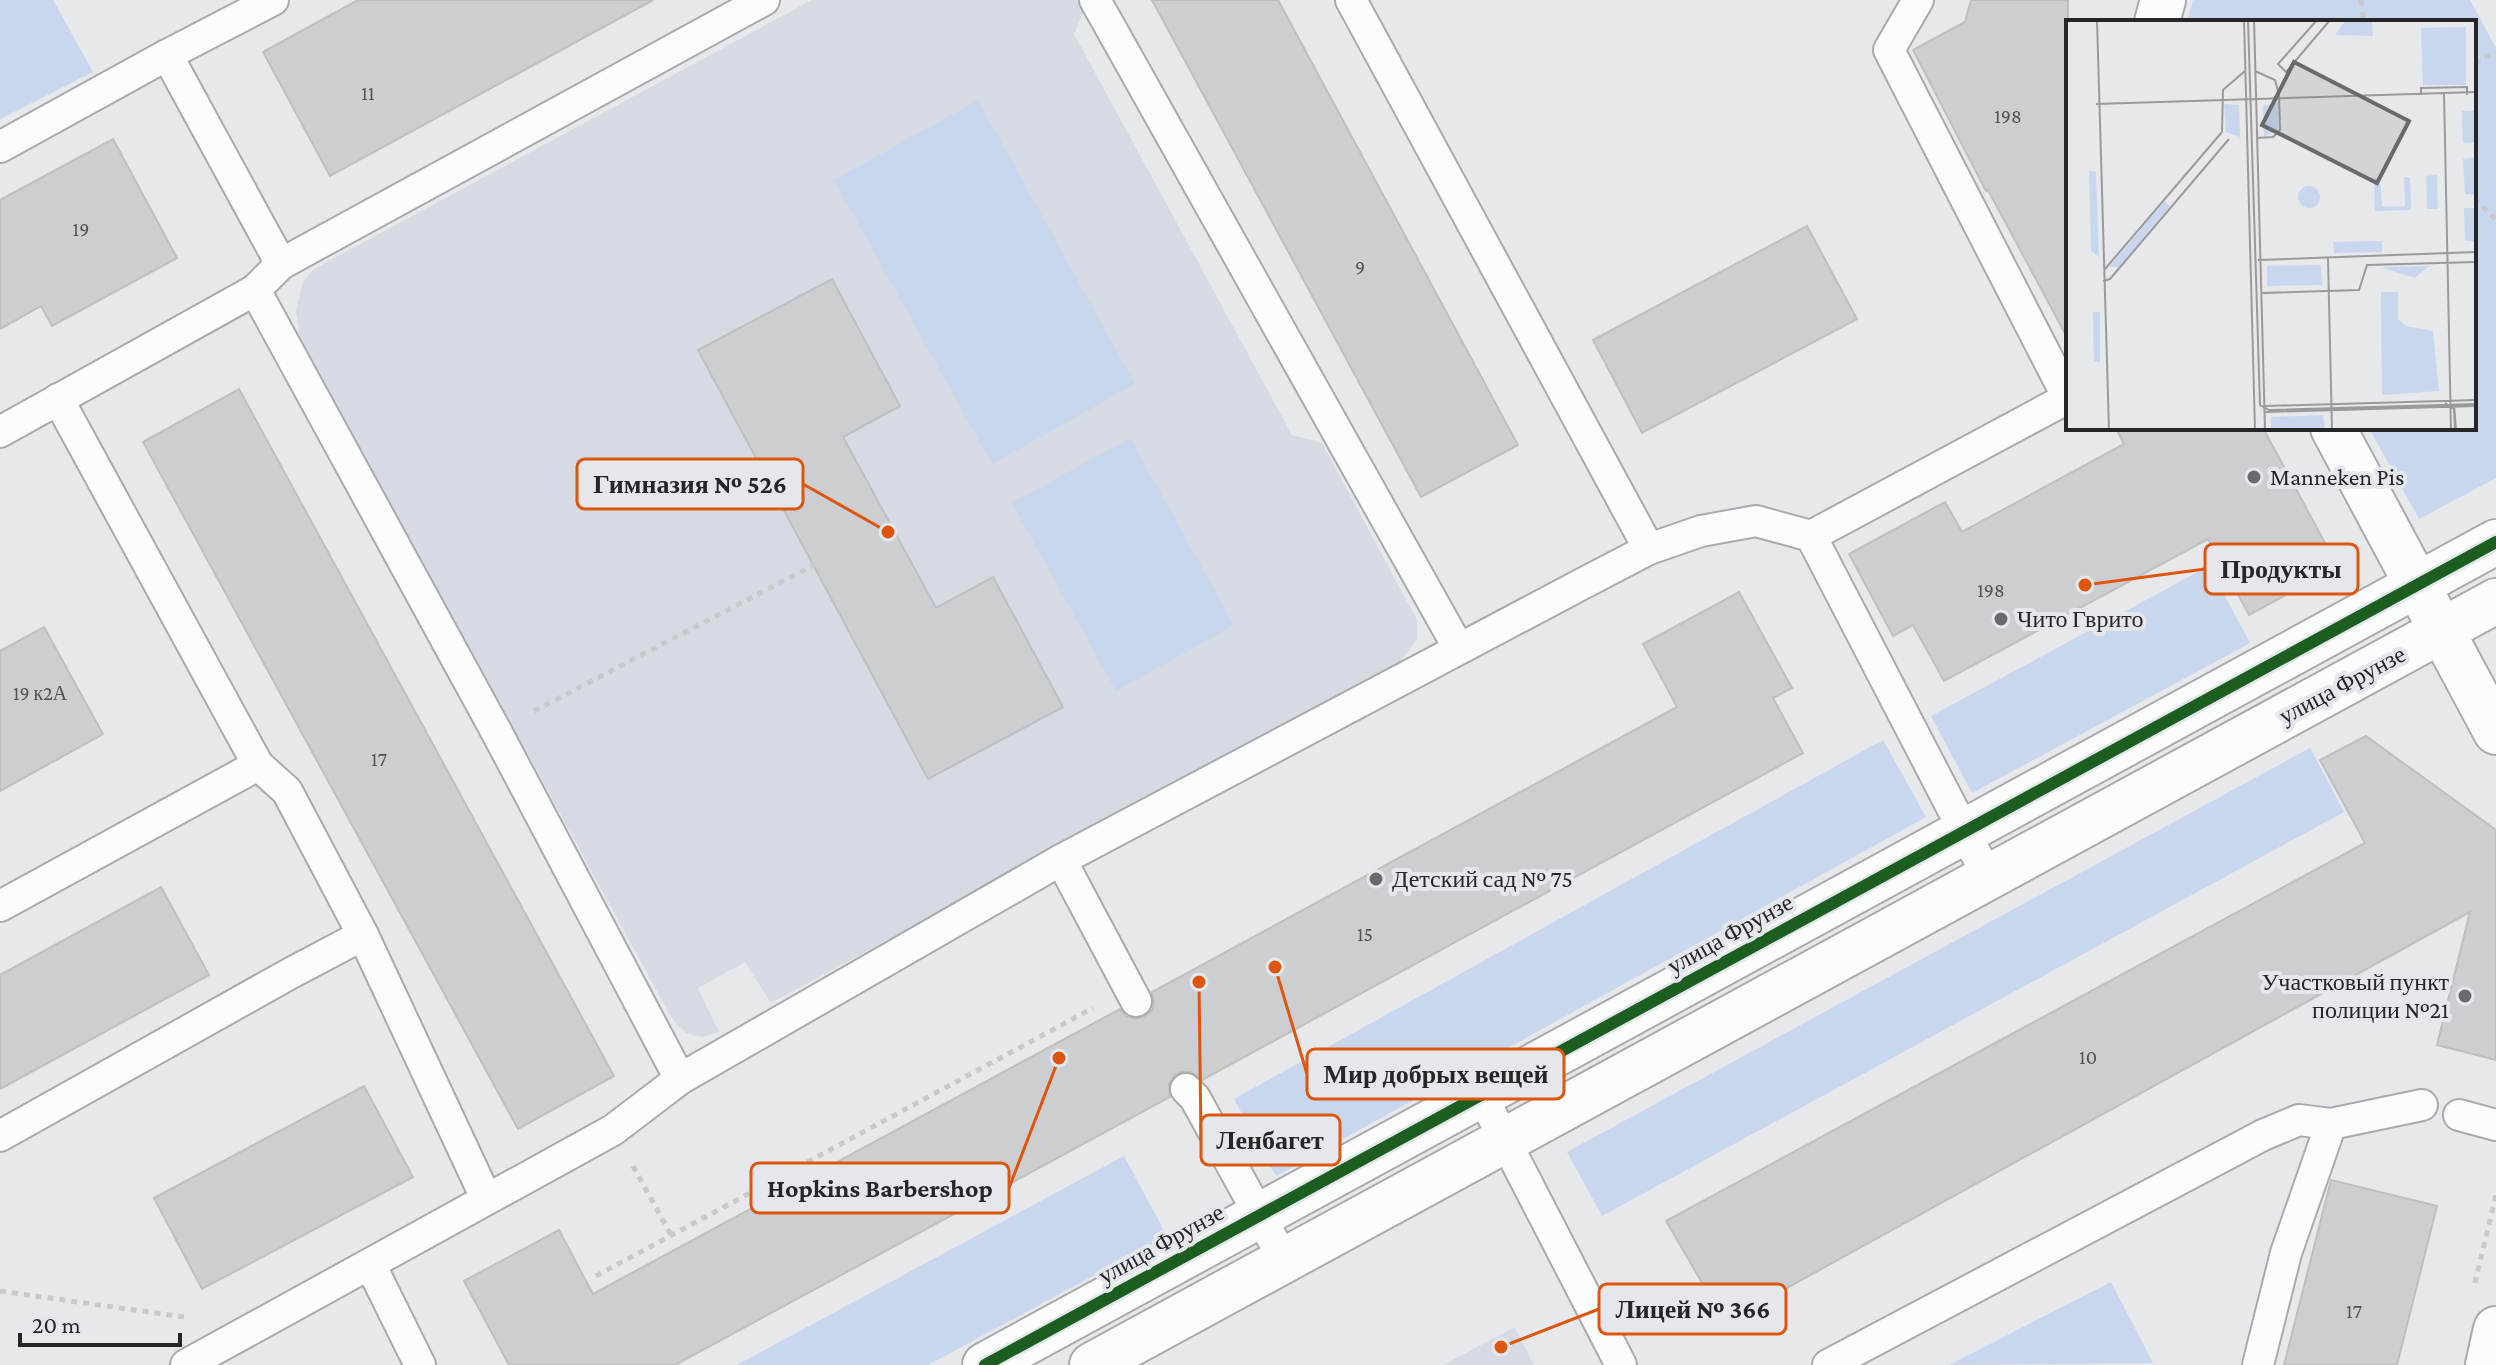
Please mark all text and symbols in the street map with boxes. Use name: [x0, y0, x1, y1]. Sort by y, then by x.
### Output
inset map: [2066, 20, 2476, 430]
house number: 11: [361, 82, 375, 104]
house number: 198: [1994, 105, 2022, 127]
house number: 19: [73, 218, 89, 240]
house number: 9: [1355, 256, 1365, 278]
callout: Гимназия № 526: [577, 459, 803, 509]
place label: Manneken Pis: [2270, 463, 2404, 490]
marker: Manneken Pis: [2245, 468, 2263, 486]
text: Гимназия № 526: [593, 470, 787, 499]
callout: Продукты: [2205, 544, 2358, 594]
text: Продукты: [2220, 555, 2342, 584]
house number: 198: [1977, 579, 2005, 601]
place label: Чито Гврито: [2017, 605, 2143, 632]
marker: Чито Гврито: [1992, 610, 2010, 628]
street label: улица Фрунзе: [2274, 640, 2410, 729]
house number: 19 к2А: [13, 682, 68, 704]
house number: 17: [371, 748, 387, 770]
place label: Детский сад № 75: [1392, 865, 1573, 892]
marker: Детский сад № 75: [1367, 870, 1385, 888]
street label: улица Фрунзе: [1662, 888, 1797, 979]
house number: 15: [1357, 923, 1373, 945]
place label: Участковый пункт полиции №21: [2261, 968, 2450, 1023]
marker: Участковый пункт полиции №21: [2456, 987, 2474, 1005]
house number: 10: [2079, 1046, 2097, 1068]
callout: Мир добрых вещей: [1307, 1049, 1564, 1099]
text: Мир добрых вещей: [1324, 1060, 1548, 1089]
callout: Ленбагет: [1201, 1115, 1340, 1165]
text: Ленбагет: [1216, 1126, 1324, 1155]
callout: Hopkins Barbershop: [751, 1163, 1009, 1213]
text: Hopkins Barbershop: [767, 1174, 993, 1203]
street label: улица Фрунзе: [1093, 1198, 1228, 1289]
callout: Лицей № 366: [1599, 1284, 1786, 1334]
text: Лицей № 366: [1615, 1295, 1771, 1324]
scale bar: [20, 1297, 180, 1347]
house number: 17: [2346, 1300, 2362, 1322]
text: 20 m: [32, 1311, 81, 1338]

